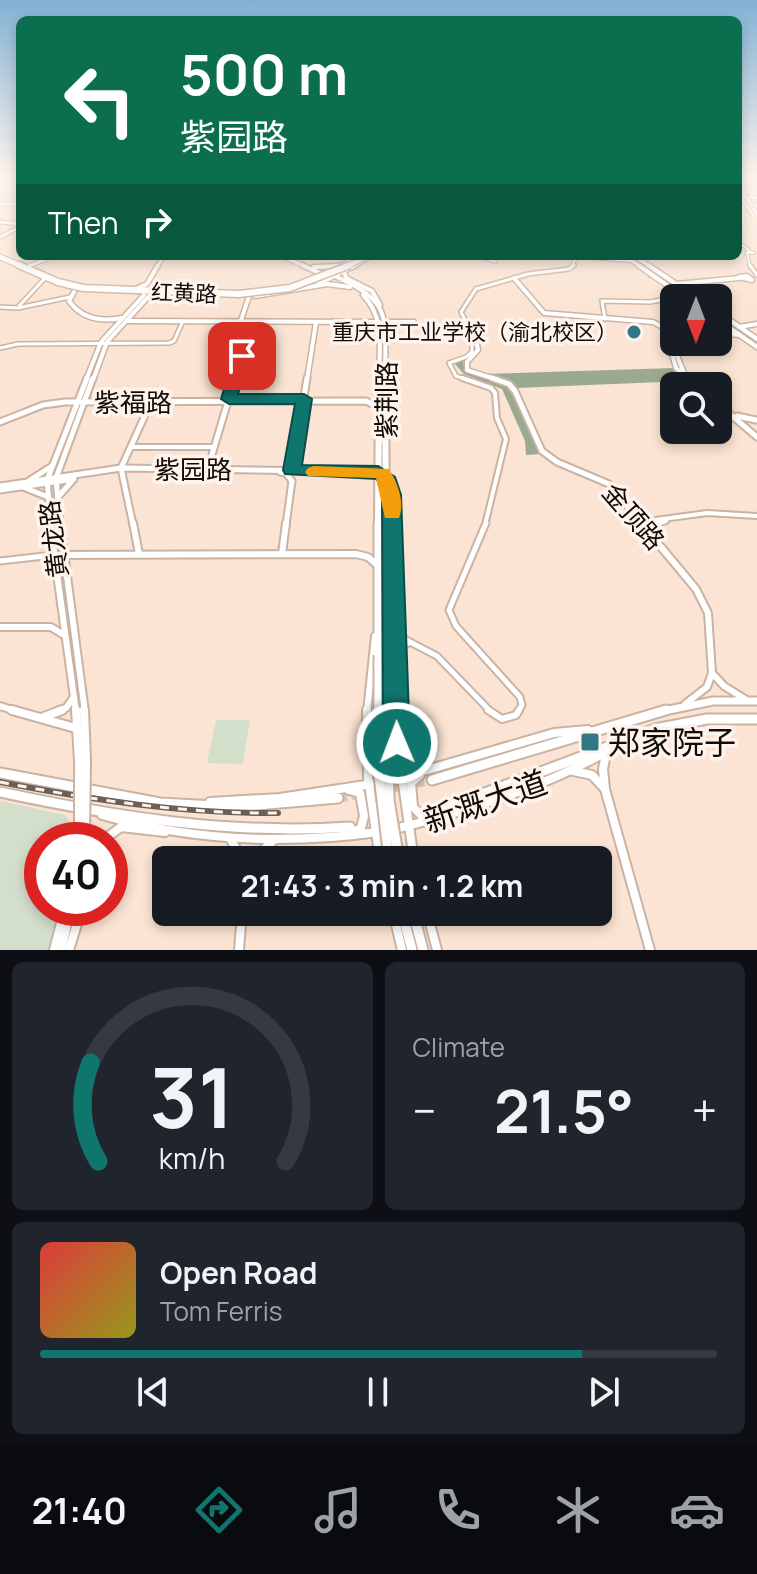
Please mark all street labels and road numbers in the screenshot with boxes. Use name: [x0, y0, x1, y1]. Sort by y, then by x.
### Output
street label: 红黄路: [150, 277, 218, 309]
street label: 紫荆路: [368, 361, 404, 439]
street label: 紫福路: [94, 384, 172, 420]
street label: 紫园路: [154, 451, 232, 487]
street label: 金顶路: [595, 475, 673, 557]
street label: 黄龙路: [30, 498, 76, 580]
street label: 新溉大道: [417, 759, 553, 843]

